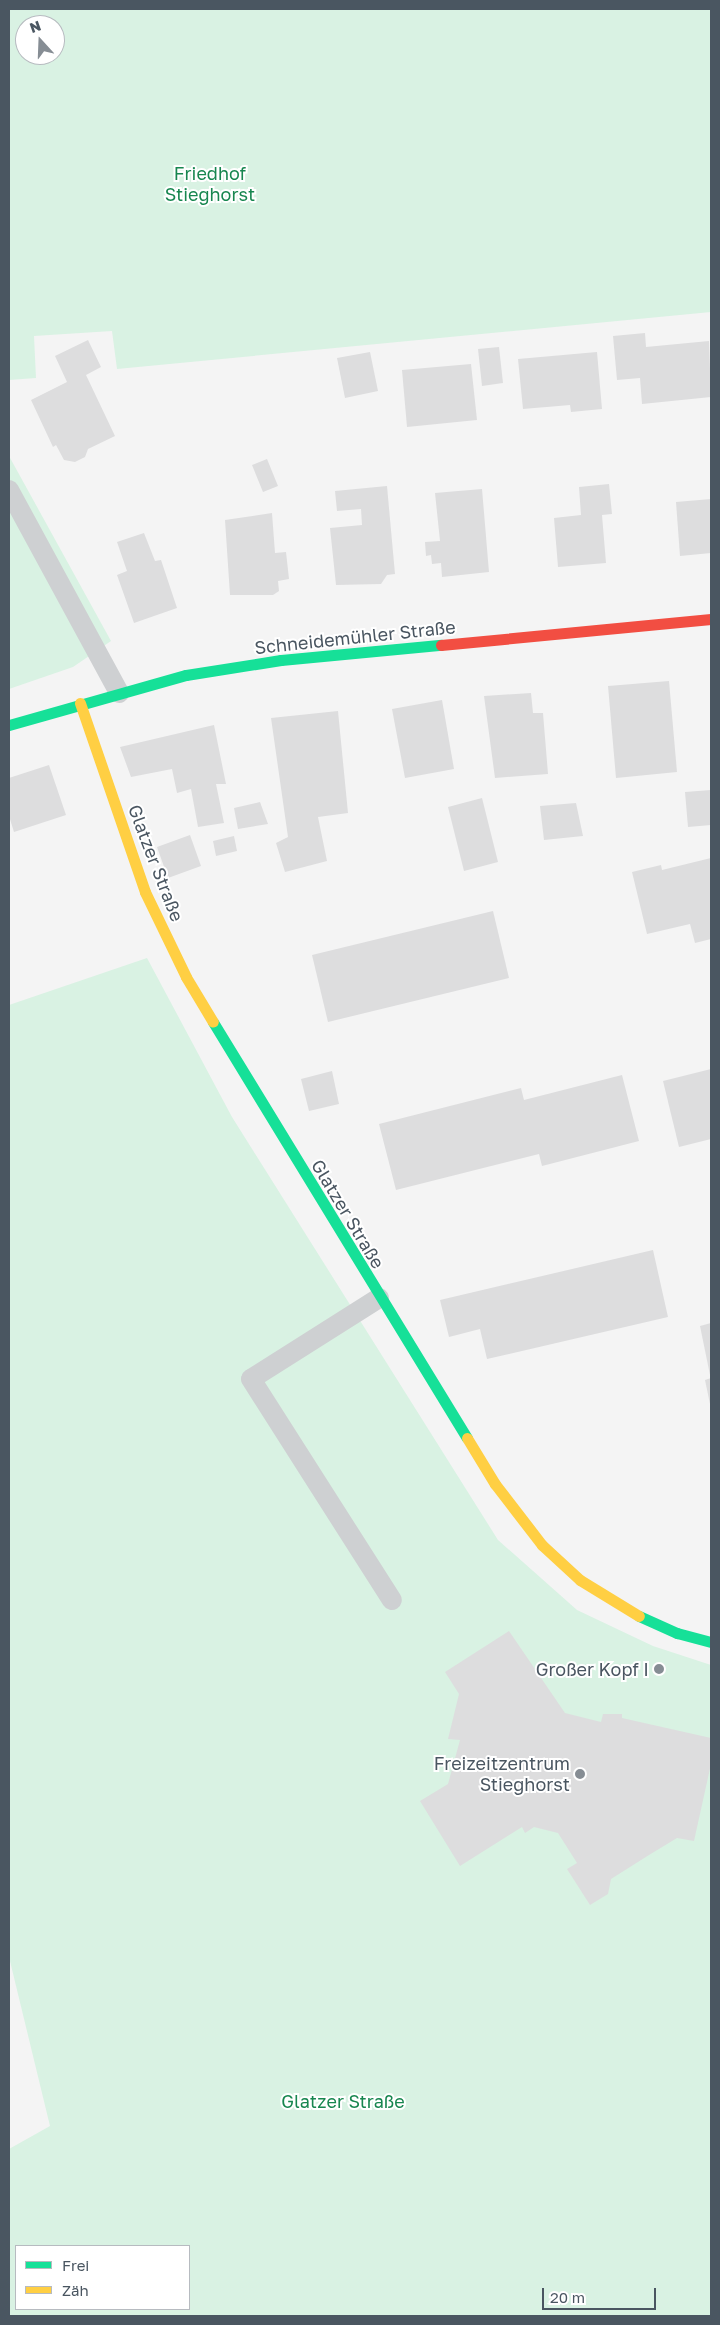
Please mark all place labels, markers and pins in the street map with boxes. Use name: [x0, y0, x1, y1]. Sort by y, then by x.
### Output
place label: Großer Kopf I: [536, 1658, 649, 1680]
marker: Großer Kopf I: [653, 1663, 665, 1675]
place label: Freizeitzentrum Stieghorst: [434, 1753, 570, 1796]
marker: Freizeitzentrum Stieghorst: [574, 1768, 586, 1780]

